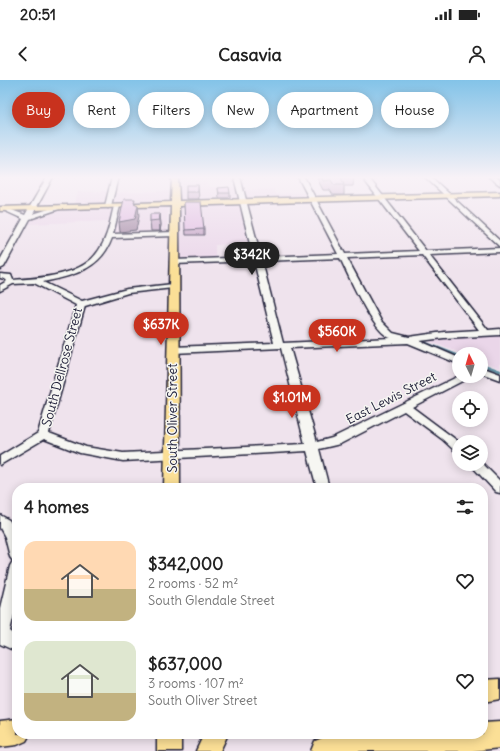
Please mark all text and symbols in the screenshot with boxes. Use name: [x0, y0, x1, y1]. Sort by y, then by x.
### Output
text: 20:51: [20, 5, 56, 24]
icon: back: [12, 43, 34, 65]
text: Casavia: [218, 43, 282, 66]
icon: person: [466, 43, 488, 65]
chip: Buy: [12, 92, 65, 128]
chip: Rent: [73, 92, 130, 128]
chip: Filters: [138, 92, 204, 128]
chip: New: [212, 92, 269, 128]
chip: Apartment: [277, 92, 373, 128]
chip: House: [381, 92, 449, 128]
pin: $342K: [224, 242, 280, 276]
text: $342K: [233, 246, 271, 263]
street label: South Dellrose Street: [38, 305, 86, 428]
pin: $637K: [133, 312, 189, 346]
text: $637K: [143, 316, 179, 333]
pin: $560K: [309, 319, 365, 353]
text: $560K: [318, 323, 356, 340]
north arrow: [452, 347, 488, 383]
map controls: [452, 347, 488, 471]
street label: South Oliver Street: [164, 363, 181, 473]
street label: East Lewis Street: [343, 368, 439, 428]
pin: $1.01M: [259, 385, 325, 419]
text: $1.01M: [272, 389, 312, 406]
button: locate: [452, 391, 488, 427]
button: layers: [452, 435, 488, 471]
text: 4 homes: [24, 496, 89, 518]
icon: filters: [454, 496, 476, 518]
text: $342,000: [148, 553, 223, 575]
icon: home: [56, 557, 104, 605]
icon: heart: [454, 570, 476, 592]
text: 2 rooms · 52 m²: [148, 575, 238, 592]
text: South Glendale Street: [148, 592, 275, 609]
text: $637,000: [148, 653, 222, 675]
icon: home: [56, 657, 104, 705]
icon: heart: [454, 670, 476, 692]
text: 3 rooms · 107 m²: [148, 675, 244, 692]
text: South Oliver Street: [148, 692, 257, 709]

